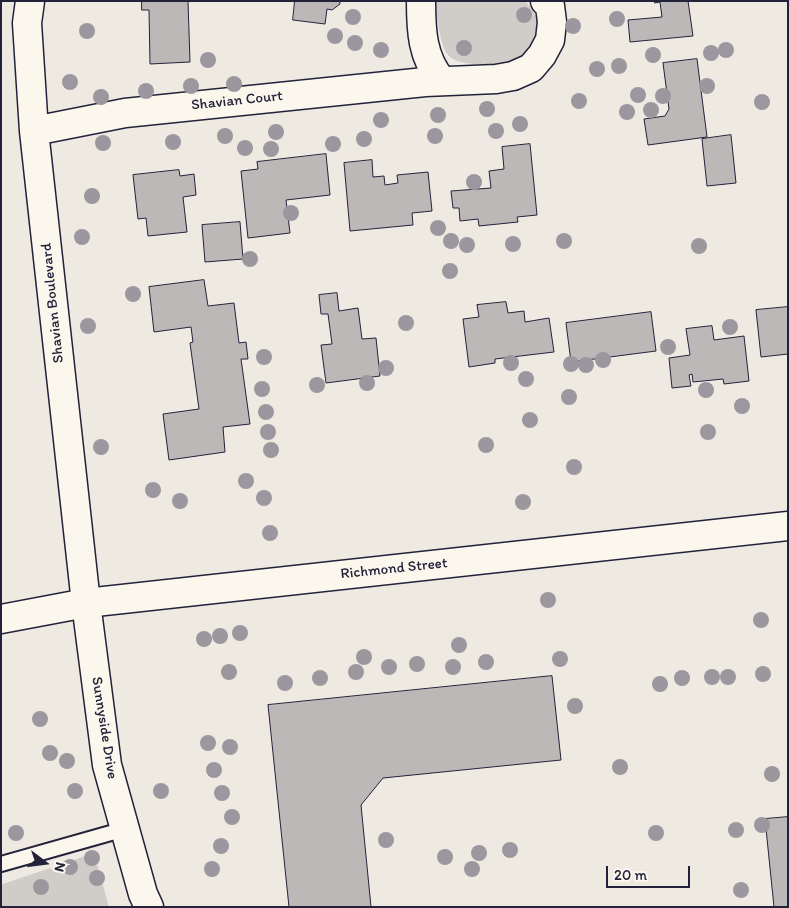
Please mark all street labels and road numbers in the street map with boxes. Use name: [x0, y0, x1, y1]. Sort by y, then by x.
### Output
street label: Shavian Court: [190, 87, 284, 115]
street label: Shavian Boulevard: [38, 242, 68, 364]
street label: Richmond Street: [340, 554, 448, 584]
street label: Sunnyside Drive: [87, 676, 121, 780]

